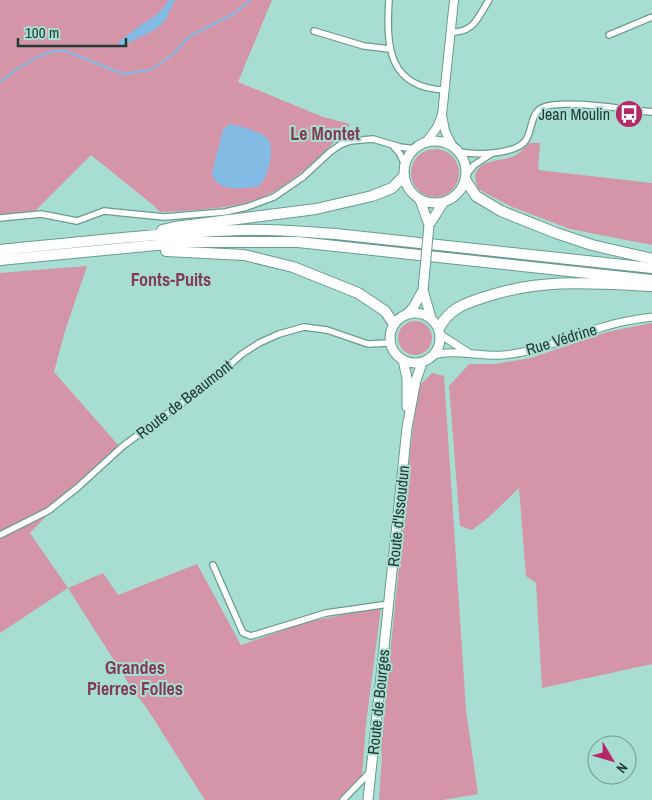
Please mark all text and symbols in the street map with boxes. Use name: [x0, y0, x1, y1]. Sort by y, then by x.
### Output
scale bar: [18, 15, 125, 47]
text: 100 m: [25, 22, 59, 43]
bus stop icon: Jean Moulin: [614, 99, 644, 129]
place label: Jean Moulin: [539, 103, 610, 125]
district label: Le Montet: [290, 121, 360, 146]
district label: Fonts-Puits: [131, 267, 211, 292]
street label: Rue Védrine: [523, 318, 599, 360]
street label: Route de Beaumont: [131, 354, 237, 444]
street label: Route d'Issoudun: [382, 464, 414, 568]
street label: Route de Bourges: [362, 648, 394, 756]
district label: Grandes Pierres Folles: [87, 655, 183, 701]
north arrow: [587, 735, 637, 785]
text: N: [613, 759, 632, 777]

